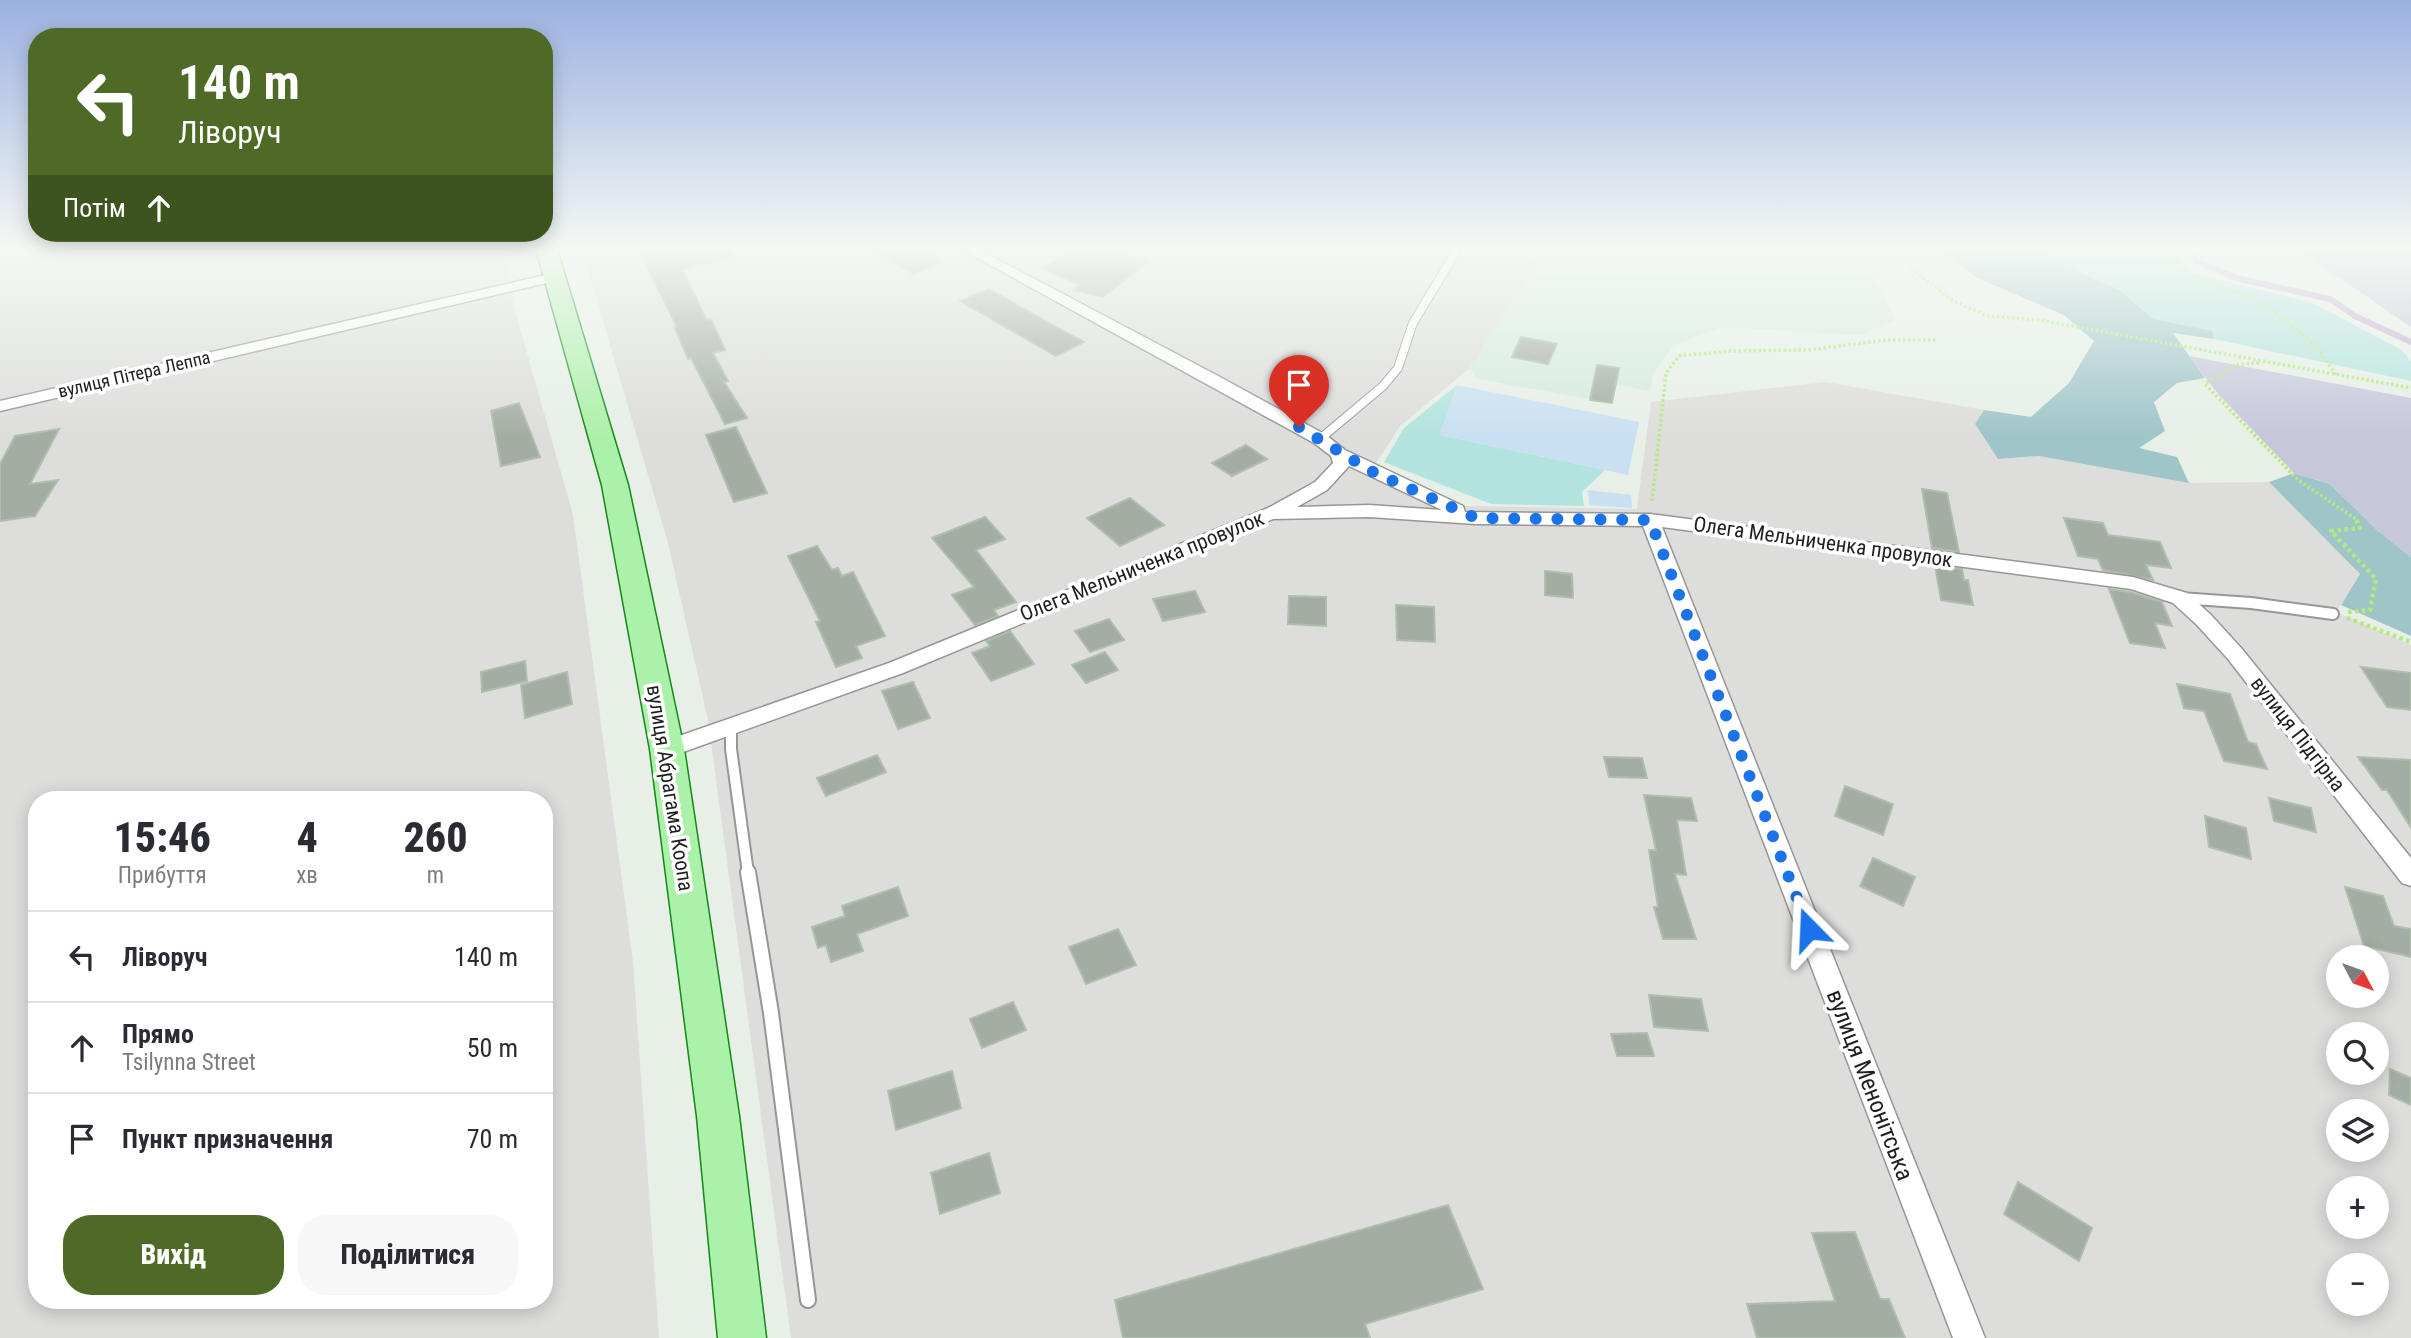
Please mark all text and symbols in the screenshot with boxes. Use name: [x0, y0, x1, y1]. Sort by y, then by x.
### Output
text: 140 m: [178, 54, 300, 111]
icon: left: [63, 56, 154, 147]
text: Ліворуч: [178, 113, 282, 151]
icon: ahead: [140, 189, 178, 227]
text: Потім: [63, 193, 126, 223]
street label: вулиця Пітера Леппа: [56, 346, 212, 402]
pin: [1269, 355, 1329, 427]
icon: arrive: [1280, 366, 1318, 404]
street label: Олега Мельниченка провулок: [1016, 506, 1268, 626]
street label: Олега Мельниченка провулок: [1692, 512, 1954, 572]
street label: вулиця Підгірна: [2246, 672, 2350, 796]
street label: вулиця Абрагама Коопа: [642, 683, 698, 893]
text: 15:46: [114, 813, 211, 862]
text: 4: [296, 813, 318, 862]
text: 260: [403, 813, 467, 862]
text: Прибуття: [118, 862, 206, 889]
text: хв: [296, 862, 318, 889]
text: m: [427, 862, 444, 889]
position arrow: [1772, 892, 1846, 966]
icon: left: [63, 938, 101, 976]
text: Ліворуч: [122, 942, 207, 972]
text: 140 m: [454, 942, 518, 972]
north arrow: [2326, 945, 2389, 1008]
map controls: [2326, 945, 2389, 1316]
street label: вулиця Менонітська: [1821, 986, 1919, 1184]
text: Прямо: [122, 1019, 194, 1049]
button: search: [2326, 1022, 2389, 1085]
icon: ahead: [63, 1029, 101, 1067]
text: 50 m: [467, 1033, 518, 1063]
text: Tsilynna Street: [122, 1049, 256, 1076]
button: layers: [2326, 1099, 2389, 1162]
icon: arrive: [63, 1120, 101, 1158]
text: Пункт призначення: [122, 1124, 333, 1154]
text: 70 m: [467, 1124, 518, 1154]
button: +: [2326, 1176, 2389, 1239]
button: Вихід: [63, 1215, 284, 1295]
button: Поділитися: [298, 1215, 518, 1295]
button: −: [2326, 1253, 2389, 1316]

